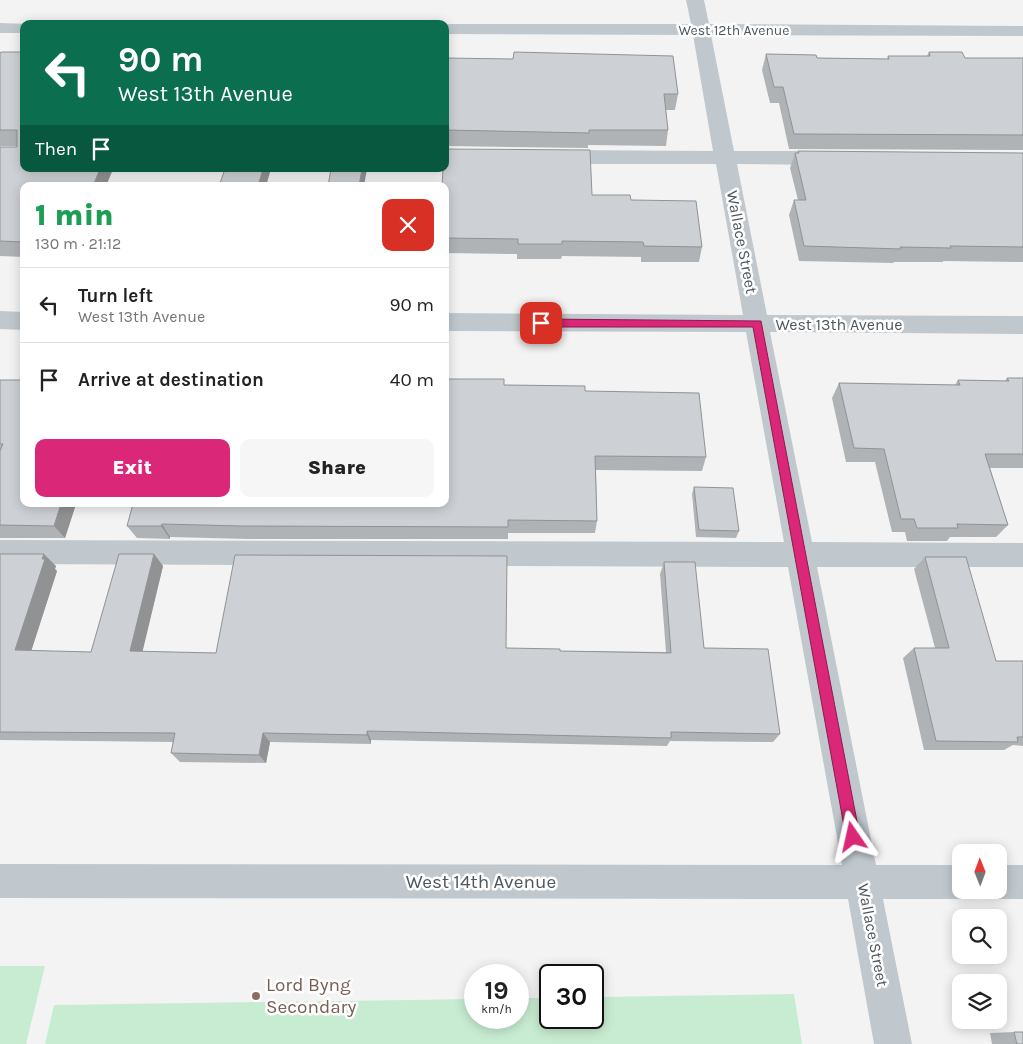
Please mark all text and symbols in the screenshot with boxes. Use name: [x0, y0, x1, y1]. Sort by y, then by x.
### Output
street label: West 12th Avenue: [678, 22, 790, 39]
text: 90 m: [118, 39, 204, 80]
icon: left: [35, 40, 100, 105]
text: West 13th Avenue: [118, 81, 293, 107]
icon: arrive: [87, 135, 115, 163]
text: Then: [35, 138, 77, 160]
street label: Wallace Street: [723, 189, 761, 295]
text: 1 min: [35, 197, 114, 233]
button: close: [382, 199, 434, 251]
text: 130 m · 21:12: [35, 234, 121, 253]
text: Turn left: [78, 285, 153, 307]
icon: left: [35, 291, 63, 319]
text: 90 m: [389, 294, 434, 316]
pin: [520, 302, 562, 344]
text: West 13th Avenue: [78, 307, 205, 326]
icon: arrive: [527, 309, 555, 337]
street label: West 13th Avenue: [775, 315, 903, 334]
icon: arrive: [35, 366, 63, 394]
text: Arrive at destination: [78, 369, 264, 391]
text: 40 m: [390, 369, 434, 391]
button: Exit: [35, 439, 230, 497]
button: Share: [240, 439, 434, 497]
position arrow: [826, 810, 878, 862]
north arrow: [952, 844, 1008, 899]
map controls: [952, 844, 1007, 1029]
street label: West 14th Avenue: [406, 871, 556, 893]
street label: Wallace Street: [854, 882, 892, 988]
button: search: [952, 909, 1007, 964]
speed limit sign: 30: [539, 964, 604, 1029]
place label: Lord Byng Secondary: [266, 974, 356, 1018]
button: layers: [952, 974, 1007, 1029]
text: 19: [484, 976, 509, 1005]
marker: Lord Byng Secondary: [250, 990, 262, 1002]
text: km/h: [481, 1002, 512, 1016]

